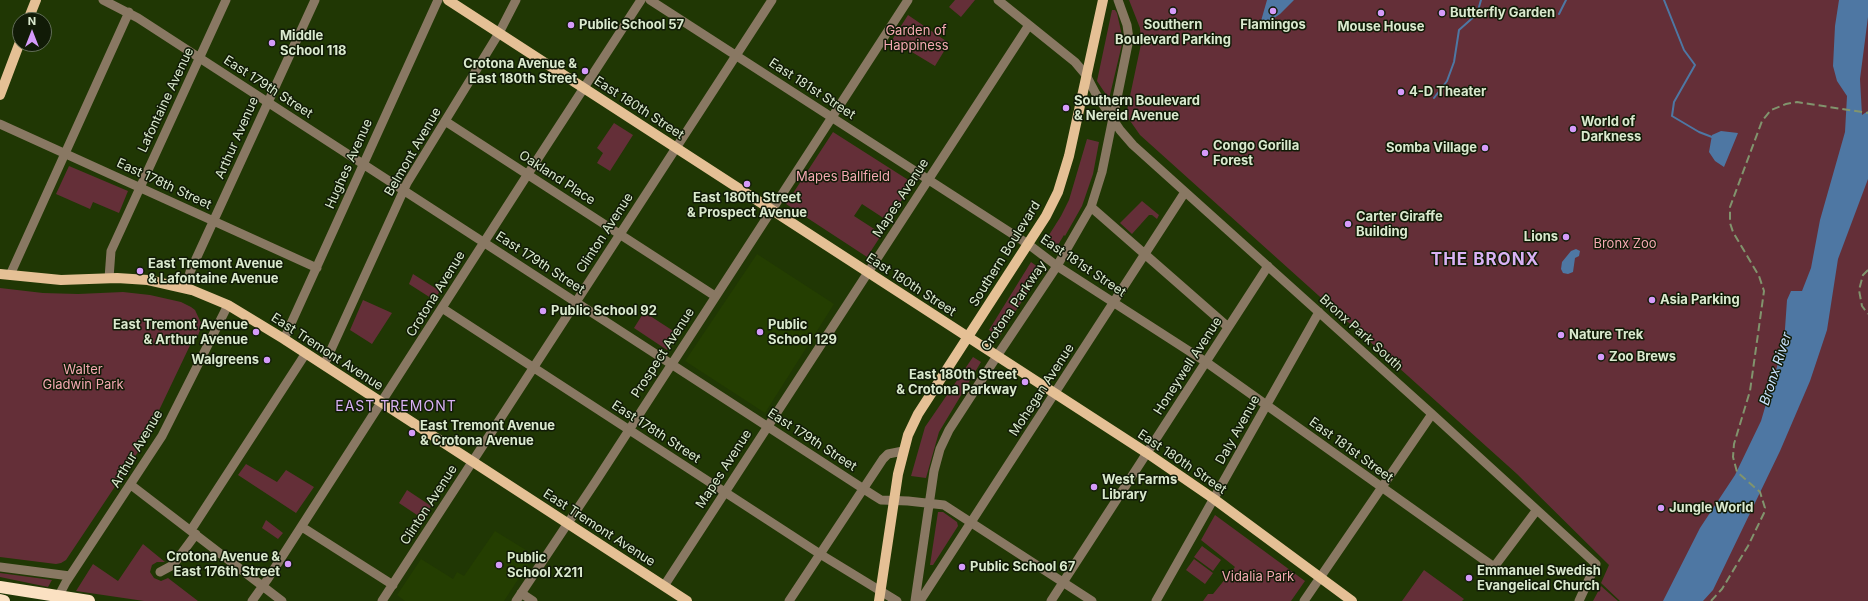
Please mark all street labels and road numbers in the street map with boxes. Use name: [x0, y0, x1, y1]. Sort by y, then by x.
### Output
street label: Lafontaine Avenue: [135, 45, 197, 155]
street label: East 179th Street: [221, 52, 315, 122]
street label: East 181st Street: [766, 55, 858, 123]
street label: East 180th Street: [591, 73, 687, 143]
street label: Arthur Avenue: [212, 95, 262, 181]
street label: Belmont Avenue: [381, 105, 445, 199]
street label: Hughes Avenue: [322, 117, 376, 211]
street label: Oakland Place: [516, 148, 598, 208]
street label: East 178th Street: [114, 155, 214, 213]
street label: Mapes Avenue: [870, 156, 932, 240]
street label: Clinton Avenue: [573, 190, 637, 276]
street label: Southern Boulevard: [966, 198, 1044, 310]
street label: East 179th Street: [493, 228, 587, 298]
street label: East 181st Street: [1037, 232, 1129, 300]
street label: Crotona Avenue: [403, 248, 469, 340]
street label: East 180th Street: [863, 250, 959, 320]
street label: Crotona Parkway: [978, 258, 1050, 354]
street label: Bronx Park South: [1316, 292, 1406, 374]
street label: Prospect Avenue: [628, 305, 698, 401]
street label: East Tremont Avenue: [268, 310, 386, 394]
street label: Honeywell Avenue: [1151, 314, 1225, 418]
street label: Mohegan Avenue: [1006, 341, 1078, 439]
street label: Daly Avenue: [1213, 393, 1263, 467]
street label: East 178th Street: [609, 398, 703, 466]
street label: East 179th Street: [765, 405, 859, 475]
street label: Arthur Avenue: [108, 407, 166, 491]
street label: East 181st Street: [1306, 414, 1396, 486]
street label: East 180th Street: [1135, 426, 1229, 498]
street label: Mapes Avenue: [693, 427, 755, 511]
street label: Clinton Avenue: [397, 462, 461, 548]
street label: East Tremont Avenue: [540, 486, 658, 570]

